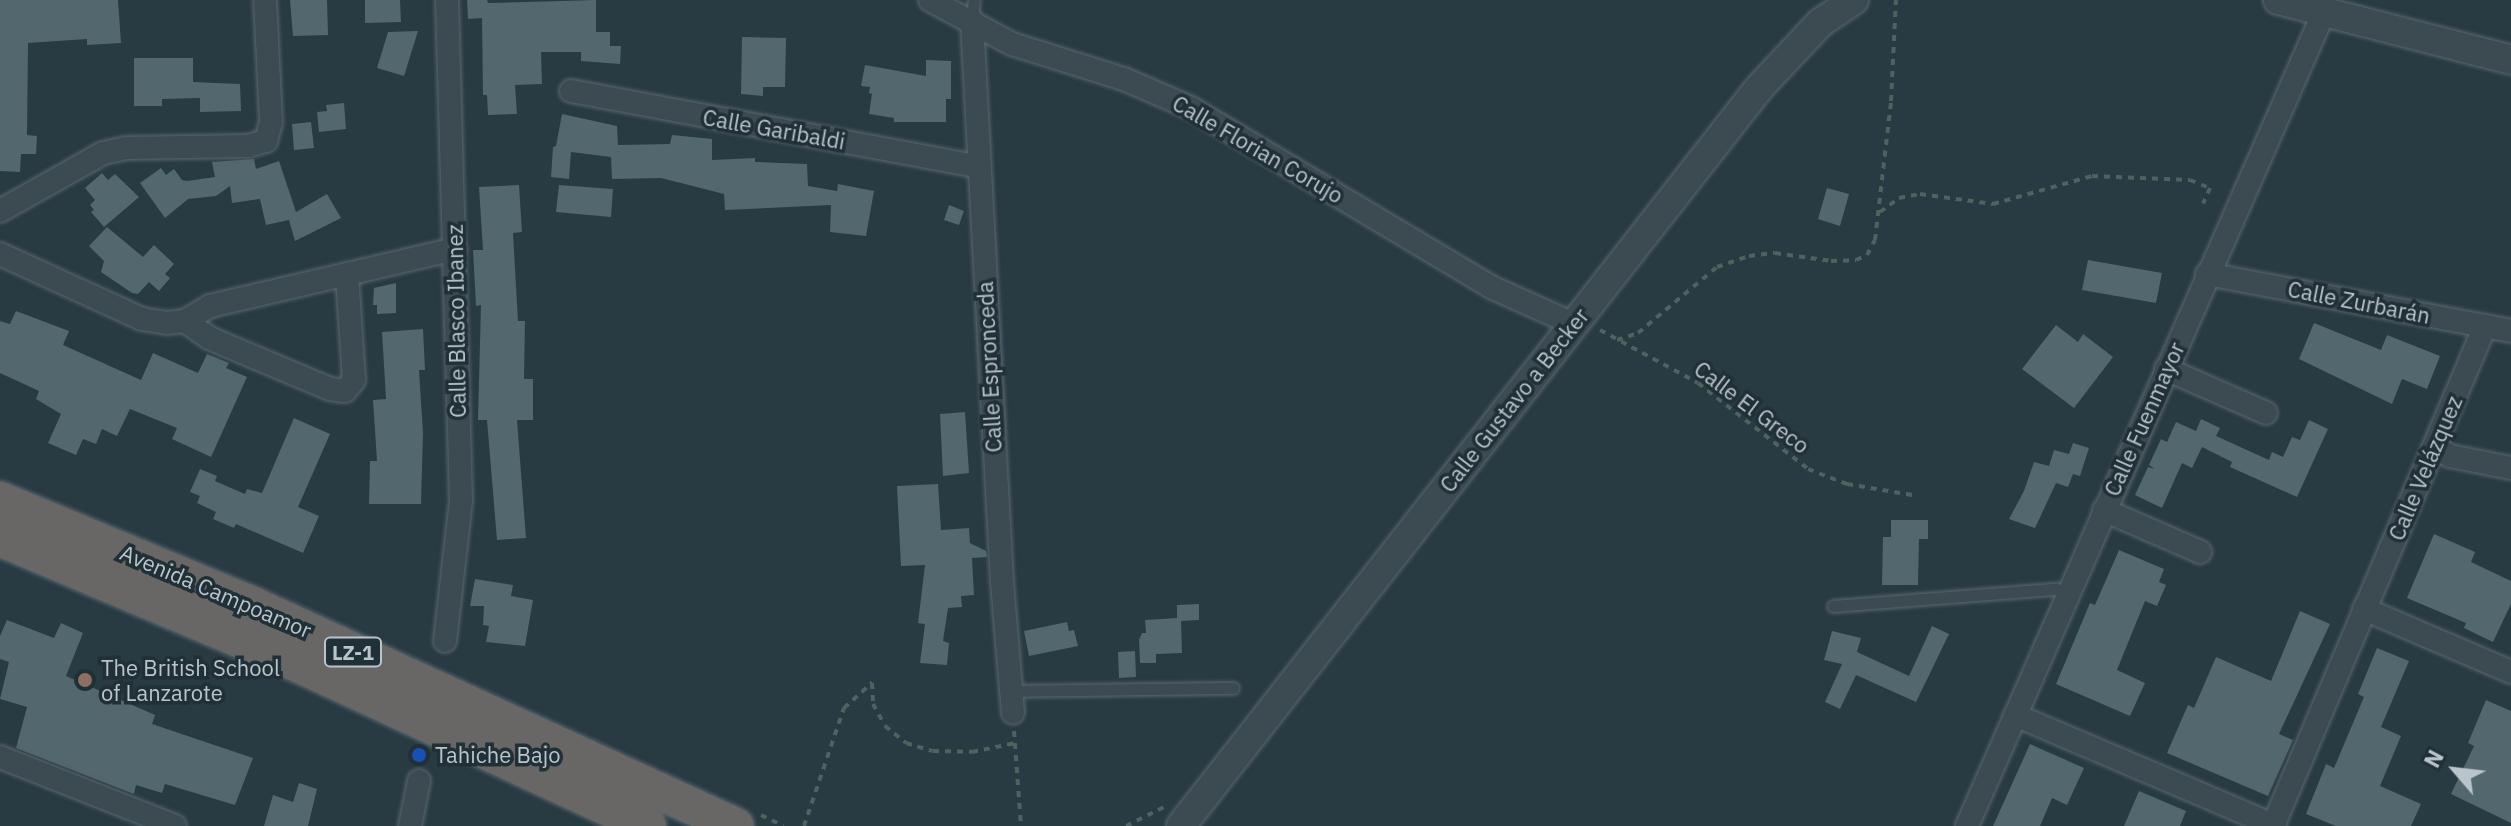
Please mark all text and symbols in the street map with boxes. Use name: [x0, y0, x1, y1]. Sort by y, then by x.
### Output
street label: Calle Florian Corujo: [1168, 89, 1348, 209]
street label: Calle Garibaldi: [701, 104, 847, 154]
street label: Calle Blasco Ibanez: [441, 224, 471, 418]
street label: Calle Zurbarán: [2286, 275, 2432, 329]
street label: Calle Espronceda: [971, 281, 1007, 453]
street label: Calle Gustavo a Becker: [1434, 303, 1594, 497]
street label: Calle Fuenmayor: [2098, 338, 2190, 500]
street label: Calle El Greco: [1689, 355, 1815, 459]
street label: Calle Velázquez: [2383, 392, 2467, 544]
street label: Avenida Campoamor: [116, 539, 316, 643]
road number: LZ-1: [323, 636, 383, 668]
place label: The British School of Lanzarote: [101, 654, 280, 706]
marker: The British School of Lanzarote: [76, 671, 94, 689]
north arrow: [2415, 730, 2495, 810]
place label: Tahiche Bajo: [435, 742, 561, 768]
text: N: [2417, 745, 2450, 772]
marker: Tahiche Bajo: [410, 746, 428, 764]

